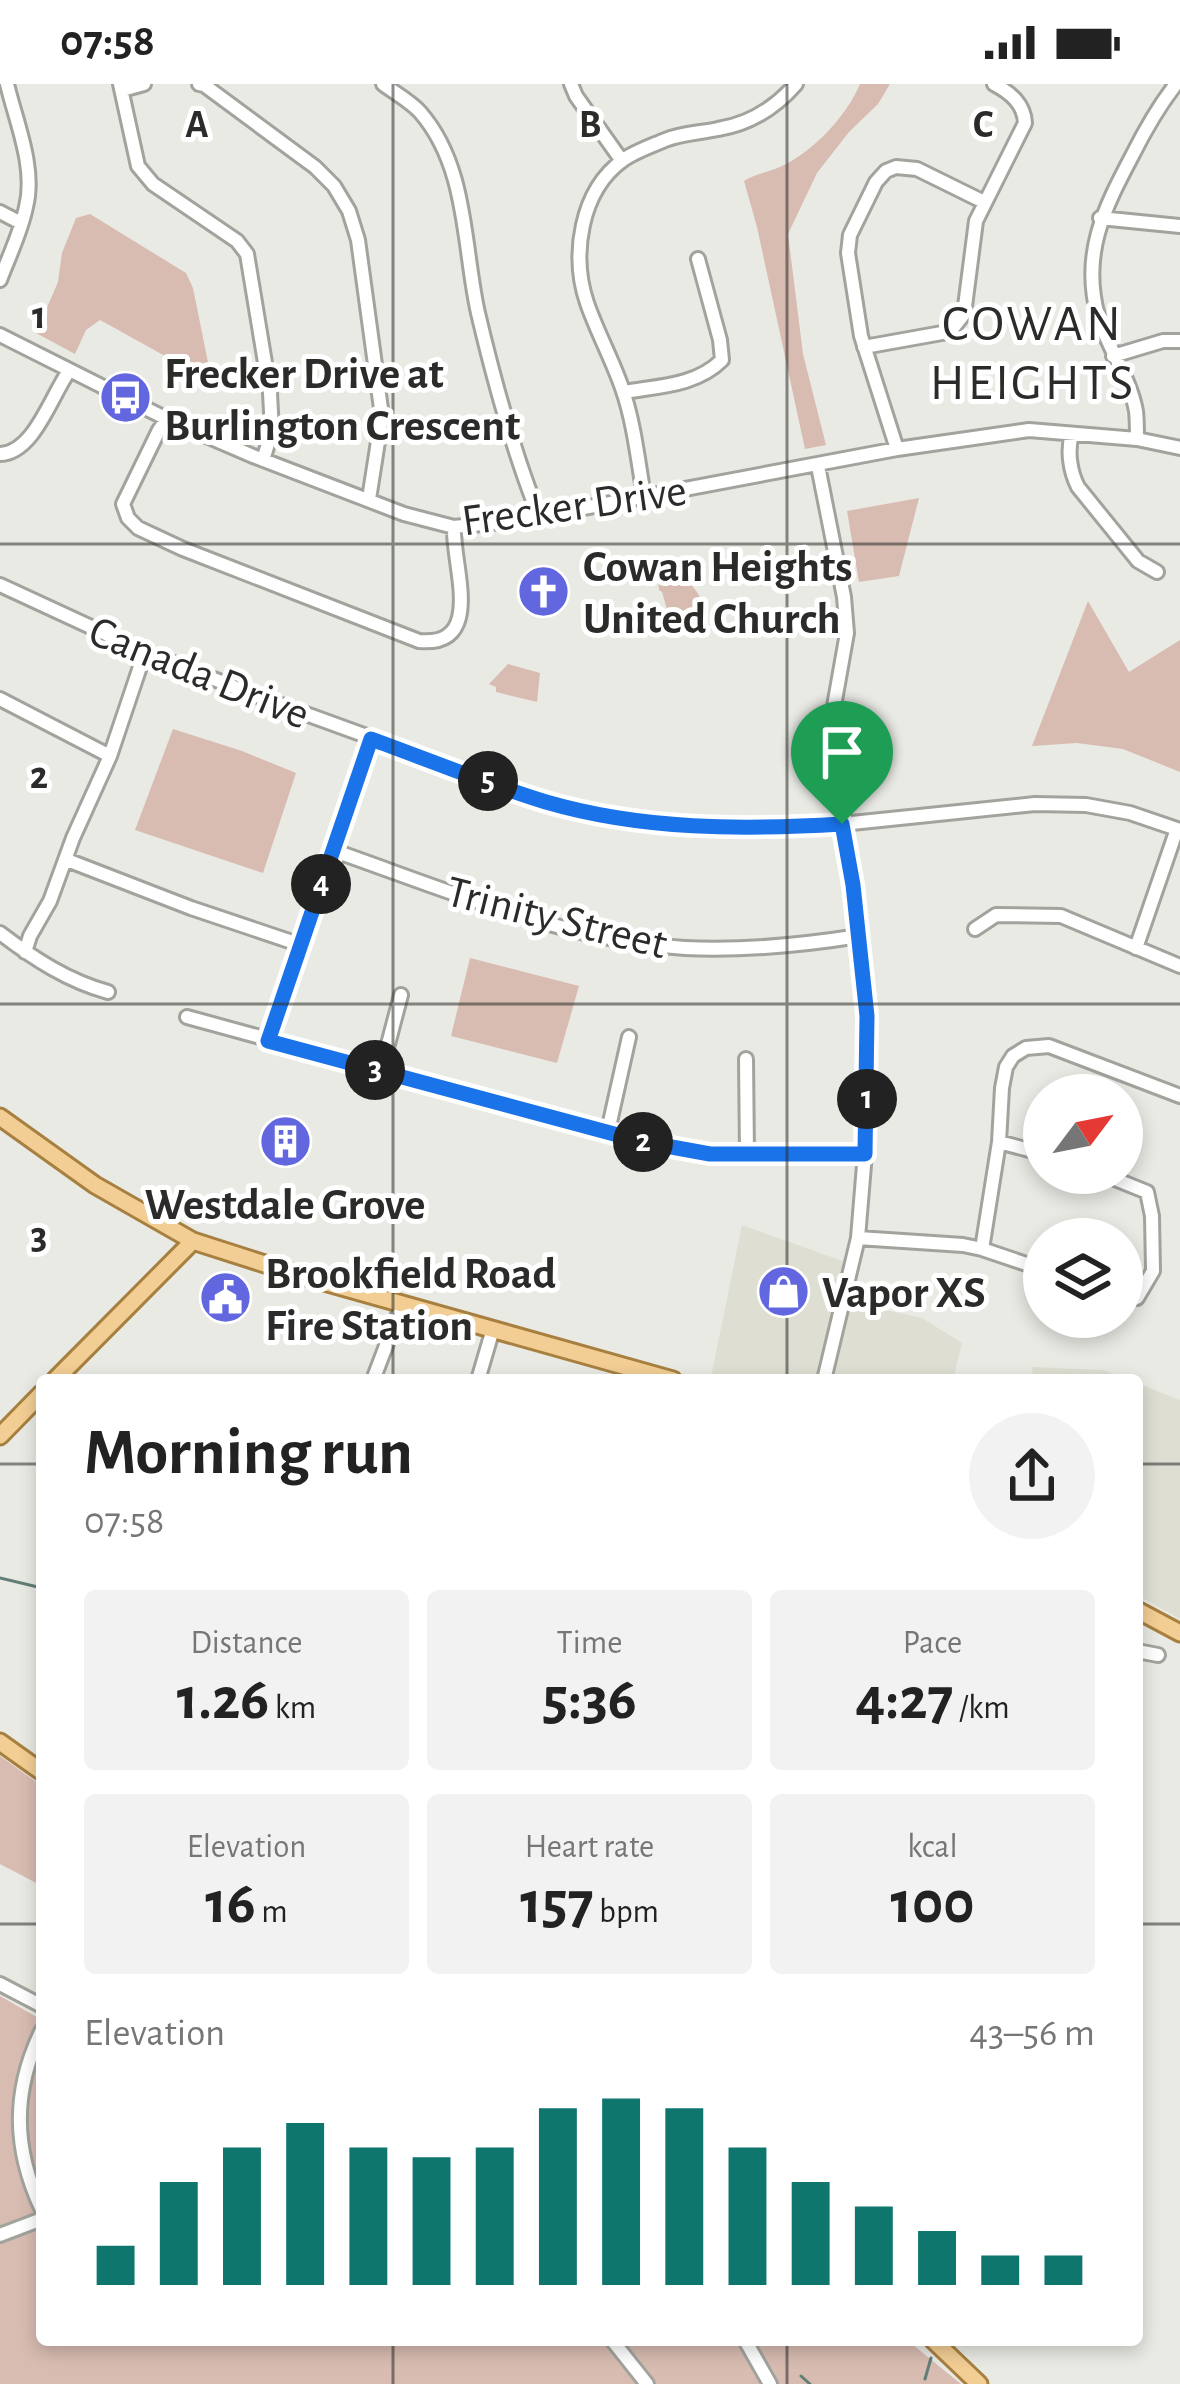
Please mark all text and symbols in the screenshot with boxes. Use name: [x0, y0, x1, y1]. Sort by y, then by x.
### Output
text: 07:58: [60, 19, 155, 64]
text: A: [185, 106, 209, 145]
text: B: [579, 106, 601, 145]
text: C: [973, 106, 993, 145]
text: 1: [32, 297, 46, 336]
district label: COWAN HEIGHTS: [930, 299, 1136, 409]
place label: Frecker Drive at Burlington Crescent: [164, 352, 520, 449]
bus stop icon: Frecker Drive at Burlington Crescent: [97, 370, 153, 426]
street label: Frecker Drive: [459, 468, 690, 545]
place label: Cowan Heights United Church: [583, 545, 852, 642]
church icon: Cowan Heights United Church: [516, 563, 572, 619]
street label: Canada Drive: [83, 609, 315, 738]
pin: [791, 701, 893, 824]
icon: arrive: [809, 719, 875, 785]
pin: 5: [458, 751, 518, 811]
text: 2: [30, 757, 48, 796]
text: 5: [481, 764, 495, 797]
pin: 4: [291, 854, 351, 914]
text: 4: [313, 867, 329, 900]
street label: Trinity Street: [441, 869, 671, 968]
pin: 3: [345, 1040, 405, 1100]
text: 3: [368, 1053, 382, 1086]
pin: 1: [837, 1069, 897, 1129]
north arrow: [1023, 1074, 1143, 1194]
map controls: [1023, 1074, 1143, 1338]
text: 1: [861, 1082, 873, 1115]
pin: 2: [613, 1112, 673, 1172]
building icon: Westdale Grove: [257, 1114, 313, 1170]
text: 2: [635, 1125, 651, 1158]
place label: Westdale Grove: [144, 1183, 426, 1228]
text: 3: [31, 1217, 47, 1256]
button: layers: [1023, 1218, 1143, 1338]
place label: Brookfield Road Fire Station: [265, 1252, 556, 1349]
shop icon: Vapor XS: [755, 1263, 811, 1319]
public building icon: Brookfield Road Fire Station: [198, 1270, 254, 1326]
place label: Vapor XS: [822, 1271, 986, 1316]
button: share: [969, 1413, 1095, 1539]
text: Morning run: [84, 1420, 413, 1486]
text: 07:58: [84, 1502, 165, 1541]
text: Distance: [191, 1627, 302, 1660]
text: Time: [557, 1627, 622, 1660]
text: Pace: [903, 1627, 962, 1660]
text: 1.26: [177, 1670, 269, 1730]
text: 5:36: [542, 1670, 637, 1730]
text: 4:27: [855, 1670, 953, 1730]
text: km: [269, 1692, 316, 1725]
text: /km: [953, 1692, 1010, 1725]
text: Elevation: [187, 1831, 306, 1864]
text: Heart rate: [525, 1831, 654, 1864]
text: kcal: [907, 1831, 958, 1864]
text: 16: [205, 1874, 256, 1934]
text: 157: [520, 1874, 594, 1934]
text: 100: [890, 1874, 975, 1934]
text: m: [256, 1896, 288, 1929]
text: bpm: [594, 1896, 659, 1929]
text: Elevation: [84, 2014, 225, 2053]
text: 43–56 m: [969, 2014, 1095, 2053]

